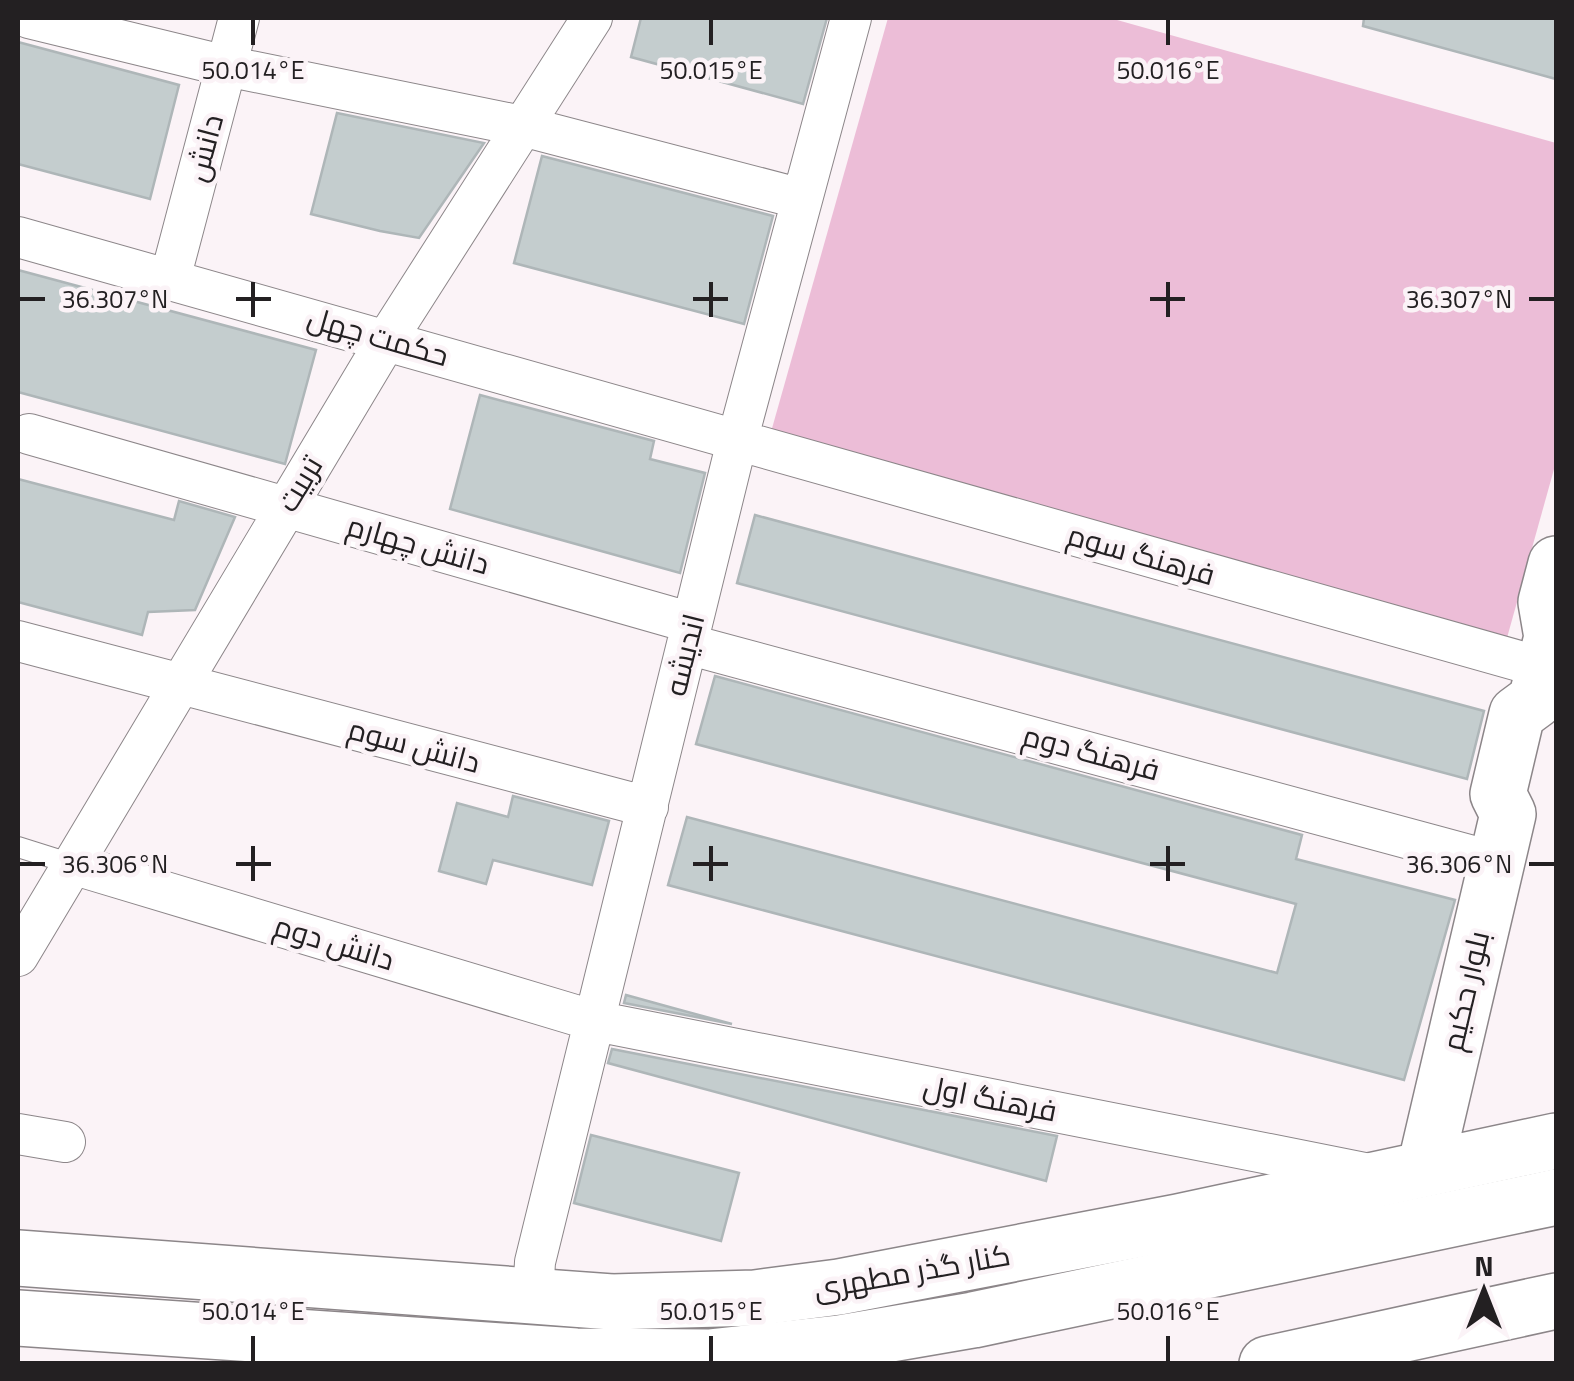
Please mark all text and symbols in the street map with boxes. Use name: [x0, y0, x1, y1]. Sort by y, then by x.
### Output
text: 50.014°E: [201, 51, 305, 89]
text: 50.015°E: [659, 51, 763, 89]
text: 50.016°E: [1116, 51, 1220, 89]
street label: دانش: [173, 109, 235, 187]
text: 36.307°N: [62, 280, 168, 318]
text: 36.307°N: [1406, 280, 1512, 318]
street label: حکمت چهل: [302, 294, 454, 378]
street label: تربیت: [264, 447, 334, 520]
street label: دانش چهارم: [341, 502, 495, 586]
street label: فرهنگ سوم: [1062, 511, 1221, 597]
street label: اندیشه: [652, 609, 716, 701]
street label: دانش سوم: [343, 705, 486, 785]
street label: فرهنگ دوم: [1017, 712, 1165, 792]
text: 36.306°N: [62, 845, 168, 883]
text: 36.306°N: [1406, 845, 1512, 883]
street label: دانش دوم: [268, 902, 400, 982]
street label: بلوار حکیم: [1429, 926, 1501, 1055]
street label: فرهنگ اول: [919, 1063, 1061, 1134]
street label: کنار گذر مطهری: [810, 1231, 1014, 1311]
north arrow: [1434, 1241, 1534, 1341]
text: N: [1474, 1244, 1494, 1287]
text: 50.014°E: [201, 1292, 305, 1330]
text: 50.015°E: [659, 1292, 763, 1330]
text: 50.016°E: [1116, 1292, 1220, 1330]

